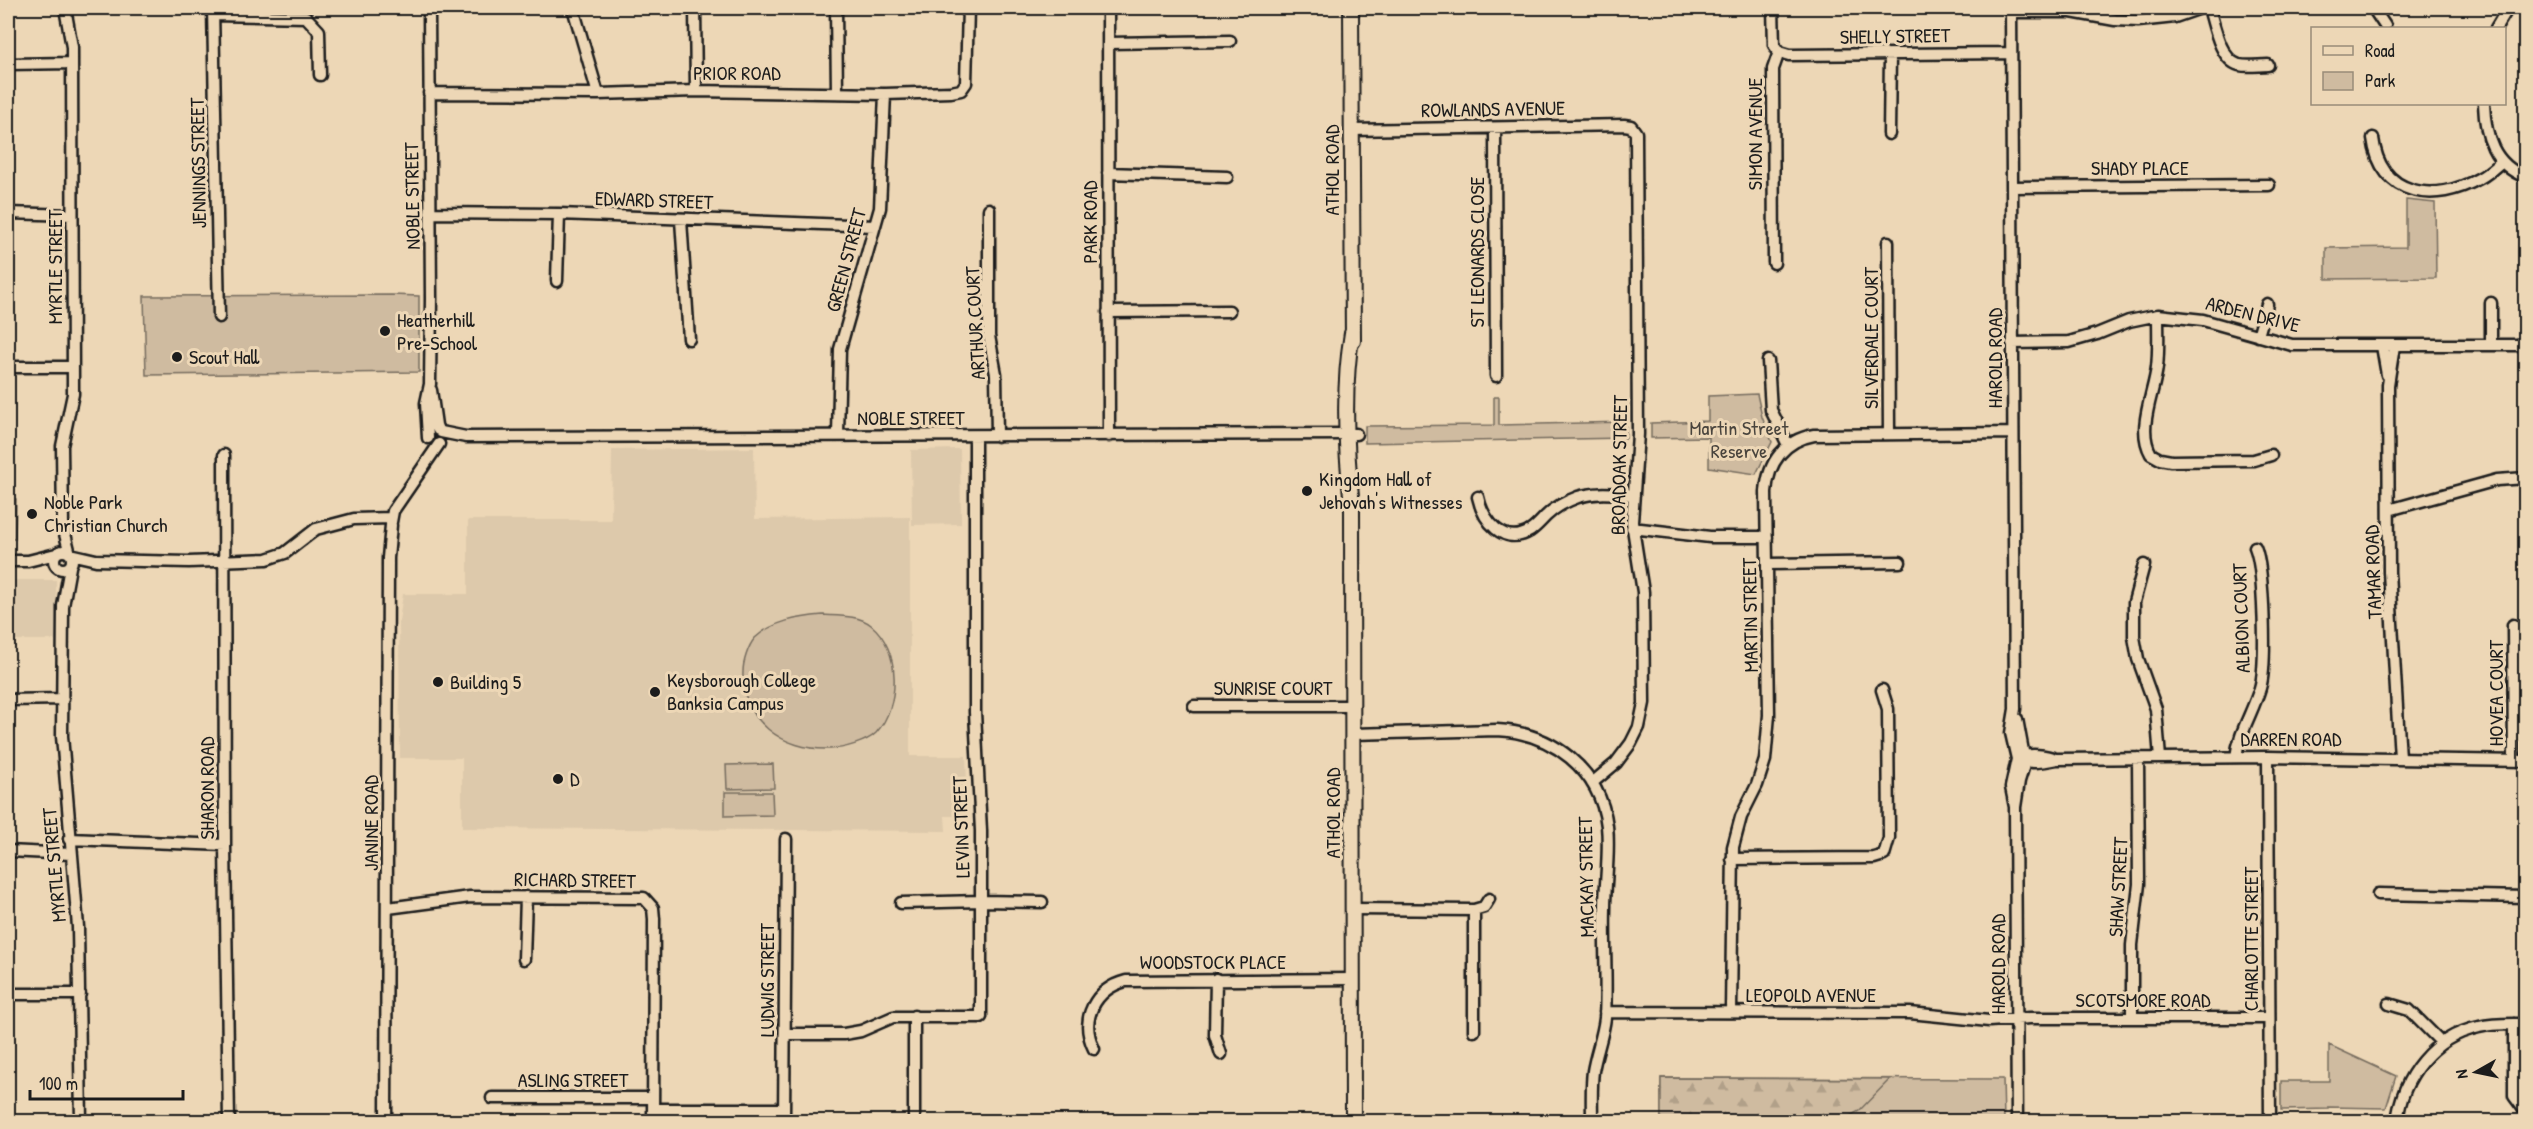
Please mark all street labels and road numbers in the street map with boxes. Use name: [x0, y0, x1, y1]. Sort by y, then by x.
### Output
street label: SHELLY STREET: [1840, 21, 1951, 50]
street label: PRIOR ROAD: [693, 59, 781, 86]
street label: SIMON AVENUE: [1741, 78, 1768, 190]
street label: ROWLANDS AVENUE: [1421, 94, 1565, 123]
street label: JENNINGS STREET: [183, 97, 212, 229]
street label: ATHOL ROAD: [1318, 124, 1345, 216]
street label: NOBLE STREET: [397, 141, 426, 250]
street label: SHADY PLACE: [2091, 154, 2189, 181]
street label: ST LEONARDS CLOSE: [1463, 176, 1490, 327]
street label: PARK ROAD: [1076, 180, 1103, 263]
street label: EDWARD STREET: [594, 184, 714, 215]
street label: GREEN STREET: [819, 204, 872, 315]
street label: MYRTLE STREET: [41, 209, 68, 324]
street label: ARTHUR COURT: [958, 265, 991, 381]
street label: SILVERDALE COURT: [1857, 266, 1884, 409]
street label: ARDEN DRIVE: [2203, 289, 2303, 338]
street label: HAROLD ROAD: [1981, 307, 2008, 408]
street label: BROADOAK STREET: [1604, 394, 1633, 535]
street label: NOBLE STREET: [857, 404, 965, 431]
street label: TAMAR ROAD: [2357, 524, 2388, 619]
street label: MARTIN STREET: [1735, 557, 1764, 673]
street label: ALBION COURT: [2225, 562, 2256, 673]
street label: HOVEA COURT: [2482, 639, 2509, 746]
street label: SUNRISE COURT: [1214, 674, 1333, 701]
street label: DARREN ROAD: [2241, 725, 2342, 752]
street label: SHARON ROAD: [193, 736, 220, 840]
street label: ATHOL ROAD: [1319, 767, 1346, 859]
street label: JANINE ROAD: [357, 774, 384, 871]
street label: LEVIN STREET: [945, 775, 976, 879]
street label: MYRTLE STREET: [35, 806, 72, 923]
street label: MACKAY STREET: [1571, 816, 1600, 938]
street label: SHAW STREET: [2101, 836, 2134, 938]
street label: RICHARD STREET: [514, 865, 637, 894]
street label: CHARLOTTE STREET: [2237, 866, 2264, 1011]
street label: HAROLD ROAD: [1984, 913, 2011, 1014]
street label: LUDWIG STREET: [753, 922, 780, 1037]
street label: WOODSTOCK PLACE: [1140, 948, 1286, 975]
street label: LEOPOLD AVENUE: [1746, 981, 1876, 1008]
street label: SCOTSMORE ROAD: [2076, 986, 2211, 1013]
street label: ASLING STREET: [518, 1066, 629, 1093]

